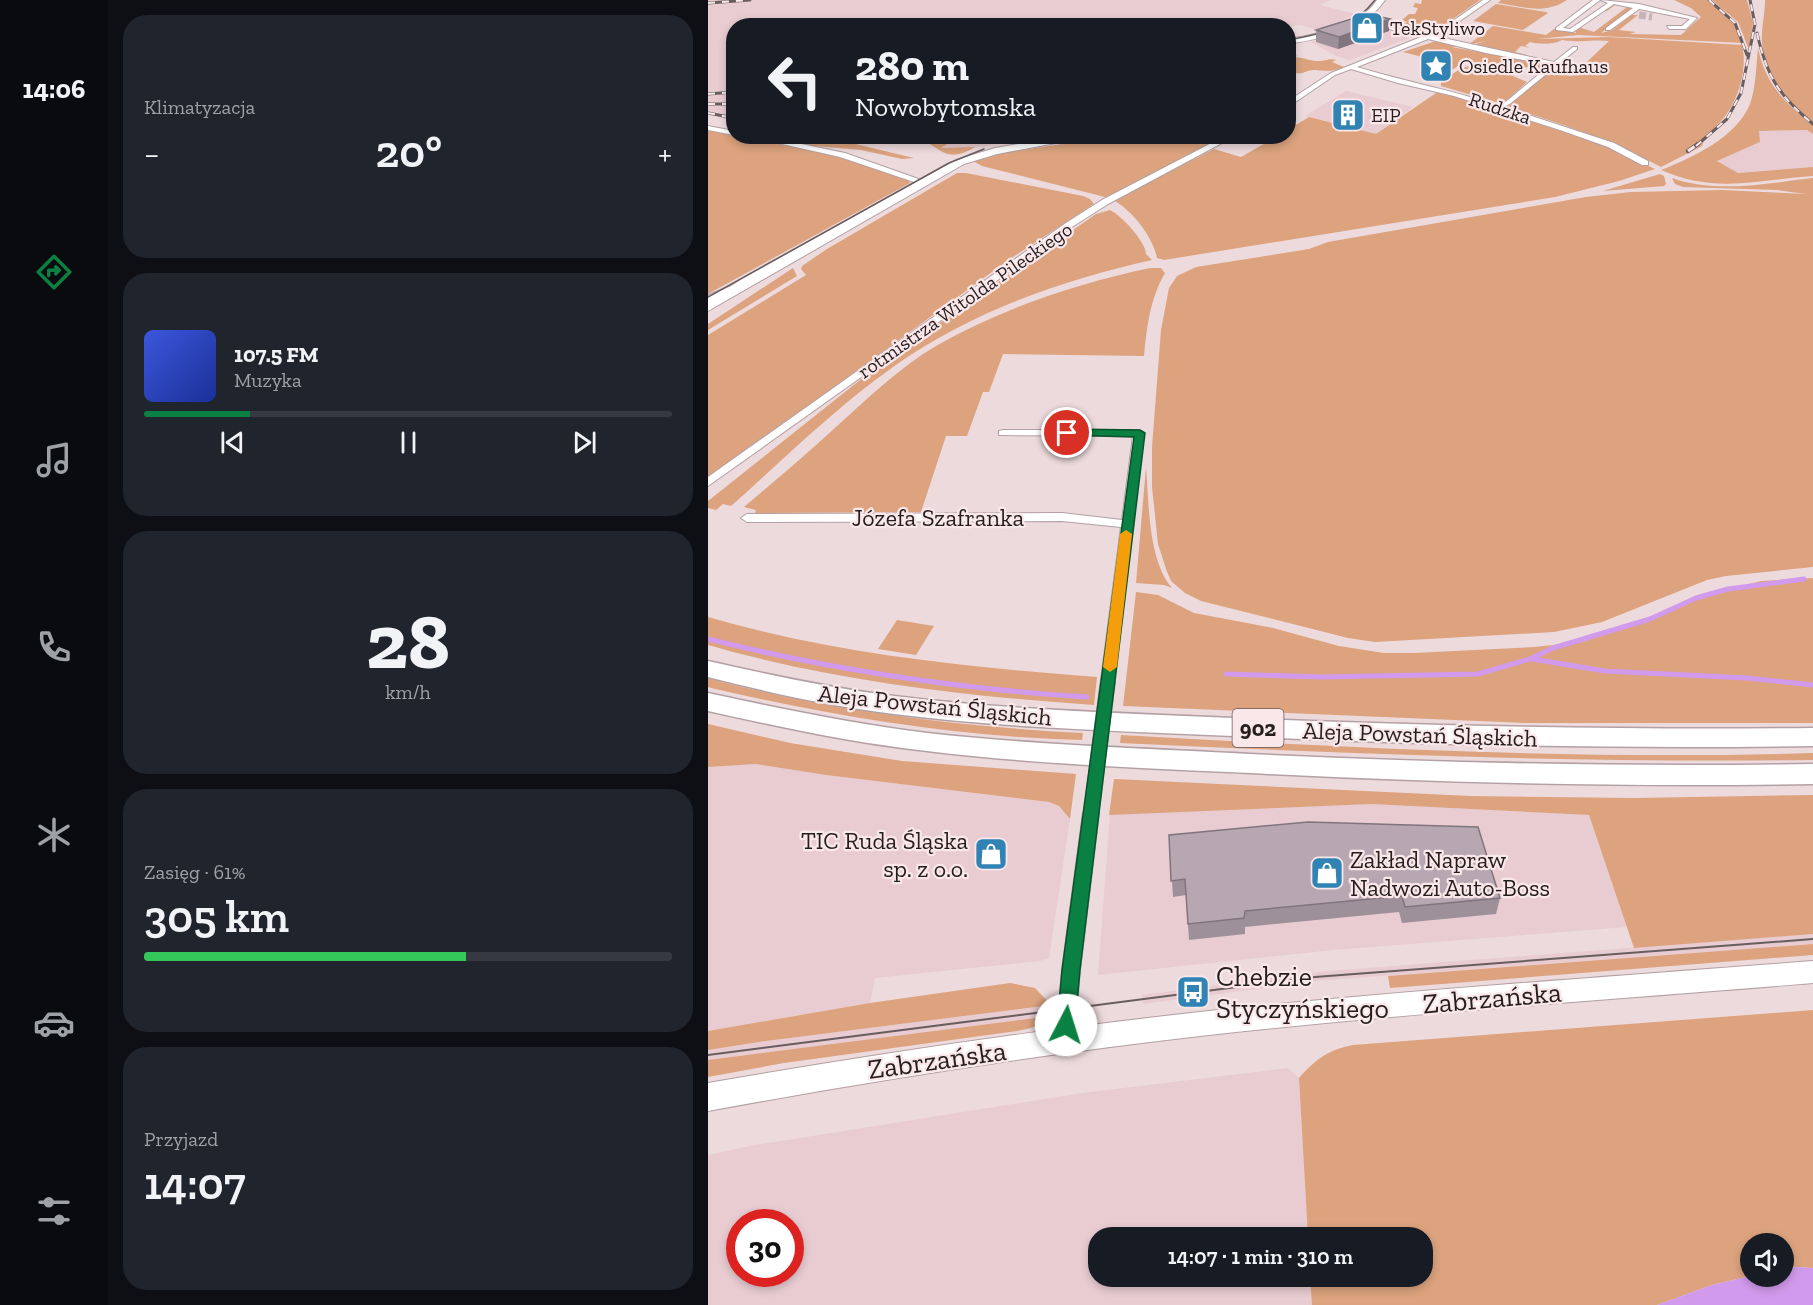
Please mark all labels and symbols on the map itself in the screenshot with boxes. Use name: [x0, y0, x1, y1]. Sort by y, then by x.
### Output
shop icon: TekStyliwo: [1349, 10, 1385, 46]
place label: TekStyliwo: [1390, 16, 1485, 40]
place icon: Osiedle Kaufhaus: [1418, 48, 1454, 84]
place label: Osiedle Kaufhaus: [1459, 54, 1608, 78]
street label: Rudzka: [1466, 87, 1534, 129]
building icon: EIP: [1330, 97, 1366, 133]
place label: EIP: [1371, 103, 1401, 127]
street label: rotmistrza Witolda Pileckiego: [853, 217, 1077, 383]
pin: [1041, 407, 1092, 458]
street label: Józefa Szafranka: [852, 503, 1025, 532]
street label: Aleja Powstań Śląskich: [817, 678, 1054, 732]
road number: 902: [1232, 709, 1284, 747]
street label: Aleja Powstań Śląskich: [1302, 715, 1538, 753]
place label: TIC Ruda Śląska sp. z o.o.: [801, 826, 968, 883]
shop icon: TIC Ruda Śląska sp. z o.o.: [973, 836, 1009, 872]
place label: Zakład Napraw Nadwozi Auto-Boss: [1350, 845, 1550, 902]
shop icon: Zakład Napraw Nadwozi Auto-Boss: [1309, 855, 1345, 891]
place label: Chebzie Styczyńskiego: [1216, 960, 1389, 1025]
bus stop icon: Chebzie Styczyńskiego: [1175, 974, 1211, 1010]
street label: Zabrzańska: [1421, 975, 1563, 1021]
position arrow: [1034, 993, 1098, 1057]
street label: Zabrzańska: [866, 1034, 1009, 1086]
speed limit sign: 30: [726, 1209, 804, 1287]

